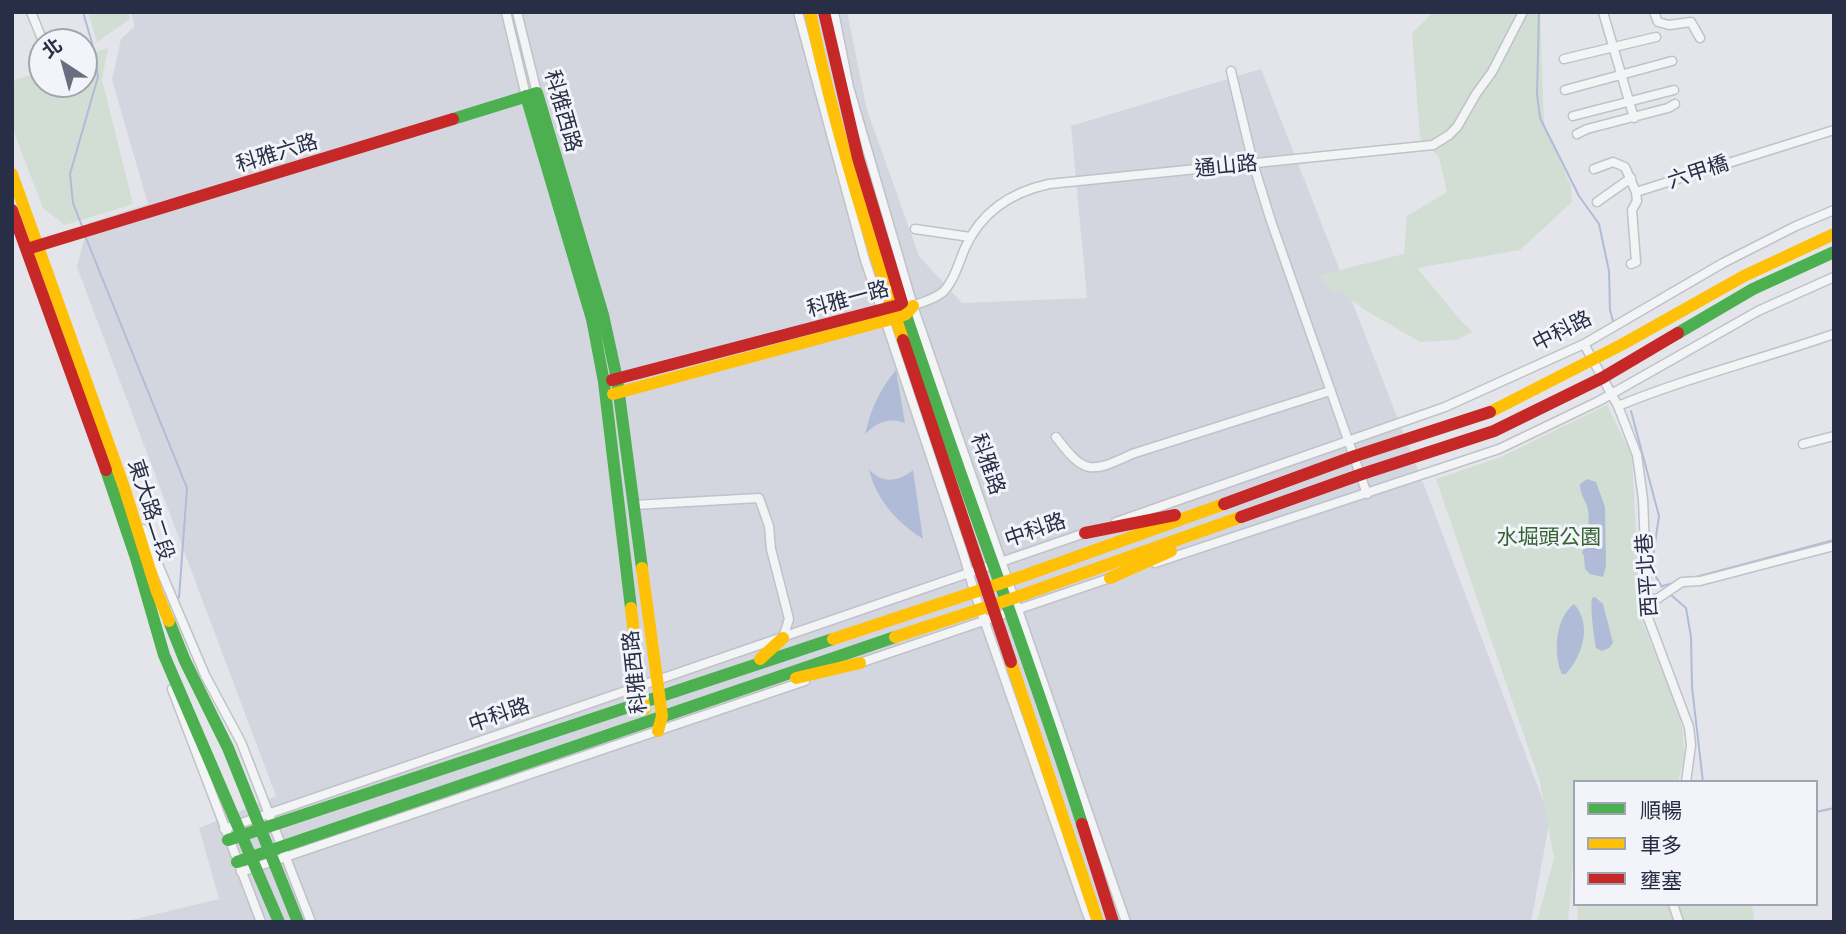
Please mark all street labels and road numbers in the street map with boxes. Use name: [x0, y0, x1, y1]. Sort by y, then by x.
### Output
street label: 科雅西路: [539, 67, 587, 155]
street label: 科雅六路: [233, 129, 321, 177]
street label: 通山路: [1193, 150, 1259, 182]
street label: 六甲橋: [1664, 150, 1732, 194]
street label: 科雅一路: [804, 276, 892, 322]
street label: 中科路: [1528, 305, 1596, 357]
street label: 科雅路: [966, 430, 1010, 498]
street label: 東大路二段: [123, 456, 179, 564]
street label: 中科路: [1001, 508, 1069, 552]
street label: 西平北巷: [1632, 532, 1662, 618]
street label: 科雅西路: [618, 629, 652, 715]
street label: 中科路: [465, 693, 533, 737]

